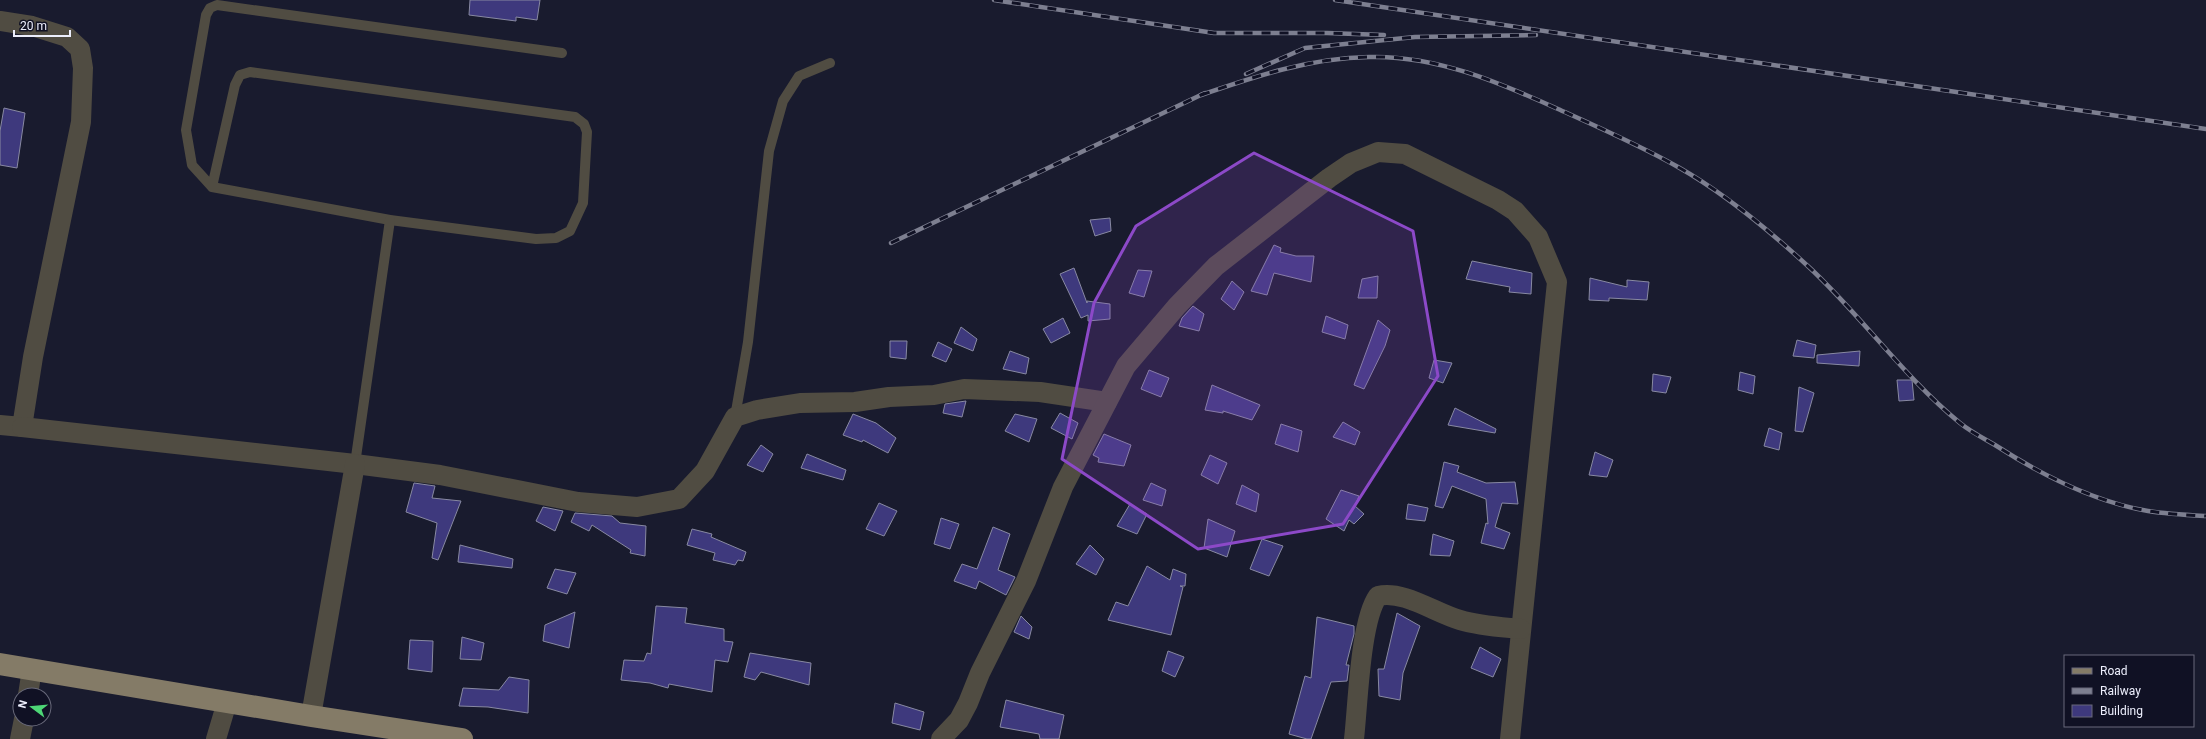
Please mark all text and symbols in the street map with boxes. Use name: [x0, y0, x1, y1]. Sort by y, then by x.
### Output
scale bar: [14, 12, 70, 38]
text: 20 m: [20, 19, 47, 33]
legend: [2064, 655, 2194, 727]
text: Road: [2100, 664, 2128, 678]
text: Railway: [2100, 684, 2141, 698]
north arrow: [12, 687, 52, 727]
text: N: [16, 699, 30, 710]
text: Building: [2100, 704, 2143, 718]

